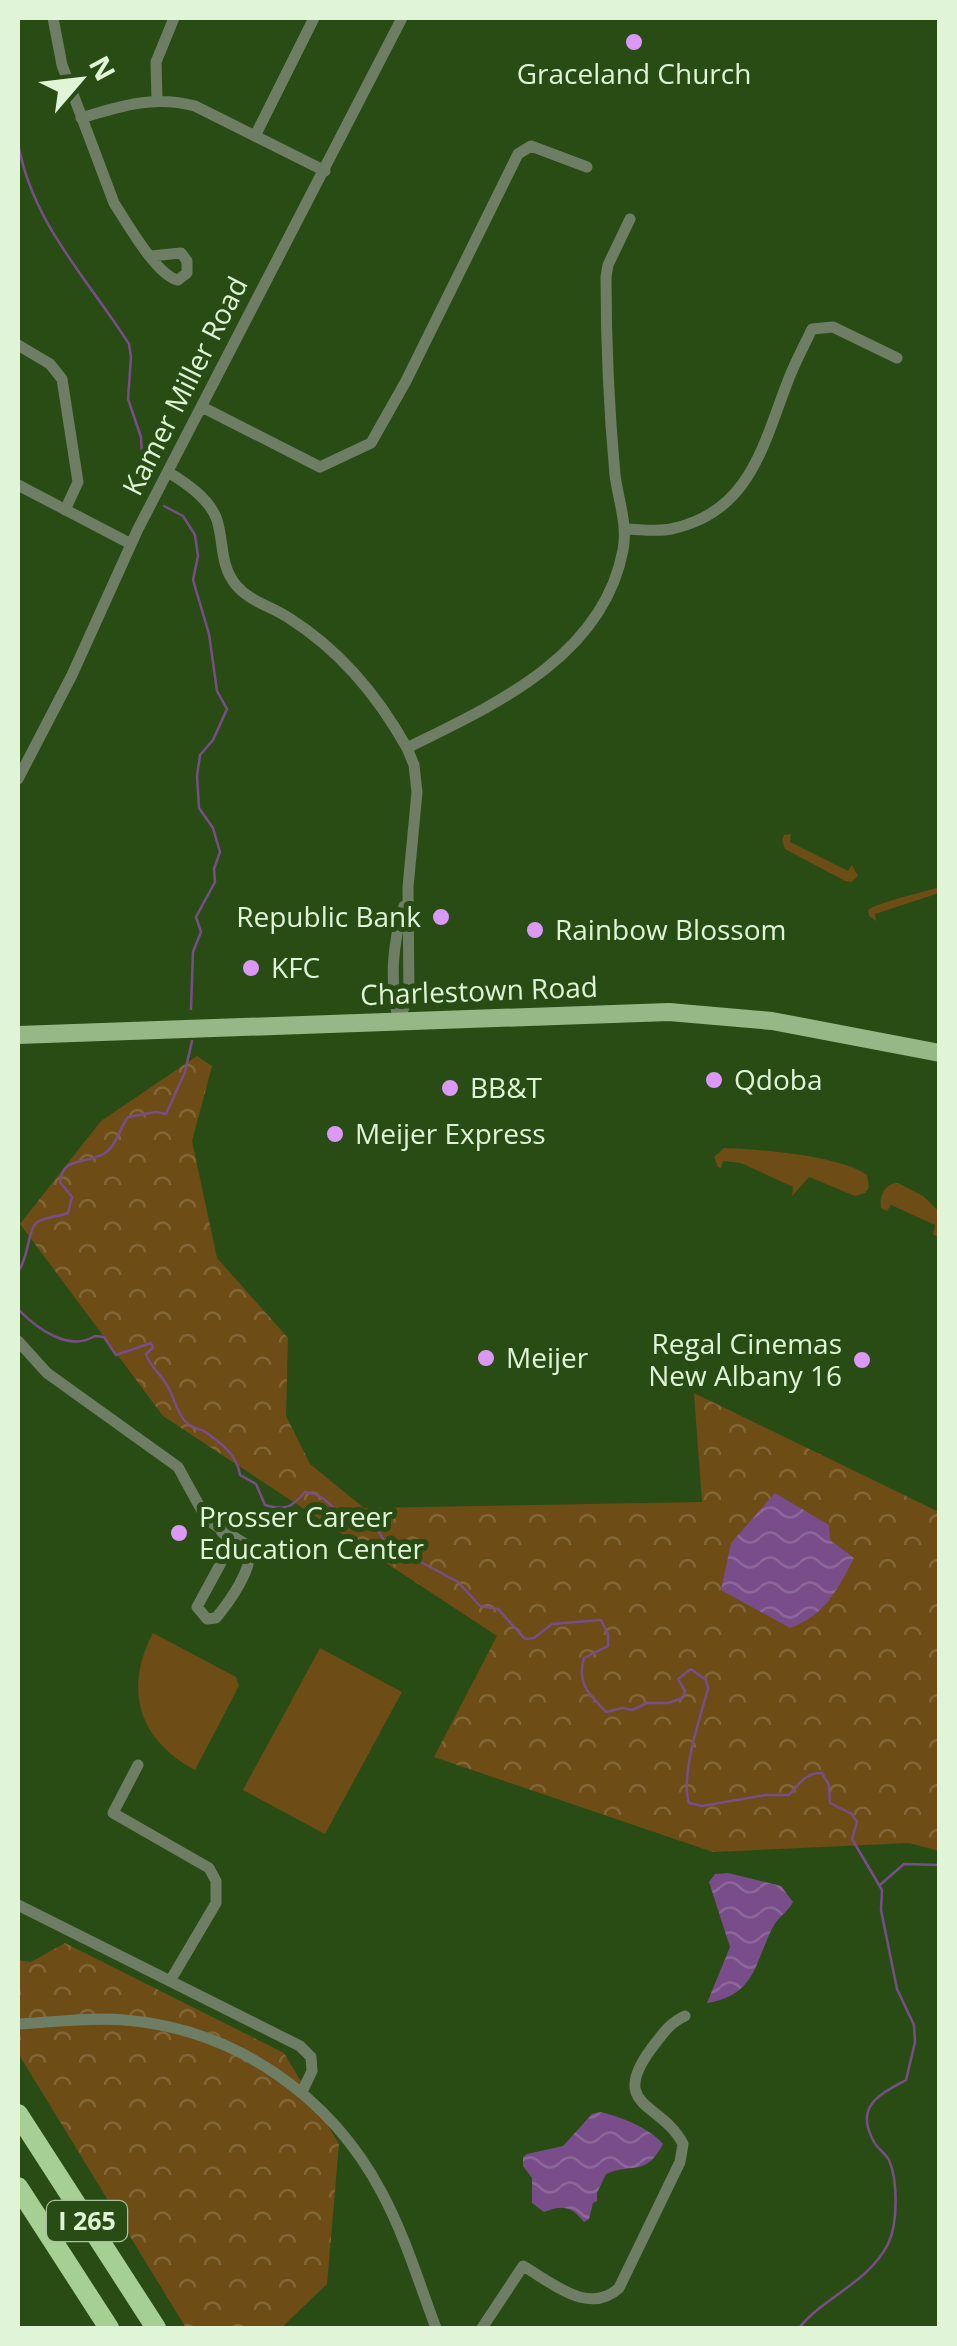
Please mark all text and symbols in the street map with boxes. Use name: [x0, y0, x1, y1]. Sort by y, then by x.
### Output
north arrow: [30, 30, 130, 130]
marker: Graceland Church: [623, 31, 645, 53]
text: N: [81, 49, 125, 87]
place label: Graceland Church: [517, 54, 751, 92]
street label: Kamer Miller Road: [113, 270, 256, 501]
place label: Republic Bank: [236, 897, 421, 935]
marker: Republic Bank: [430, 906, 452, 928]
place label: Rainbow Blossom: [555, 910, 786, 948]
marker: Rainbow Blossom: [524, 919, 546, 941]
place label: KFC: [271, 948, 320, 986]
marker: KFC: [240, 957, 262, 979]
street label: Charlestown Road: [360, 967, 598, 1013]
place label: Qdoba: [734, 1060, 822, 1098]
place label: BB&T: [470, 1068, 543, 1106]
marker: Qdoba: [703, 1069, 725, 1091]
marker: BB&T: [439, 1077, 461, 1099]
place label: Meijer Express: [355, 1114, 546, 1152]
marker: Meijer Express: [324, 1123, 346, 1145]
place label: Regal Cinemas New Albany 16: [648, 1324, 842, 1394]
place label: Meijer: [506, 1338, 589, 1376]
marker: Meijer: [475, 1347, 497, 1369]
marker: Regal Cinemas New Albany 16: [851, 1349, 873, 1371]
place label: Prosser Career Education Center: [199, 1497, 424, 1567]
marker: Prosser Career Education Center: [168, 1522, 190, 1544]
road number: I 265: [47, 2201, 127, 2241]

